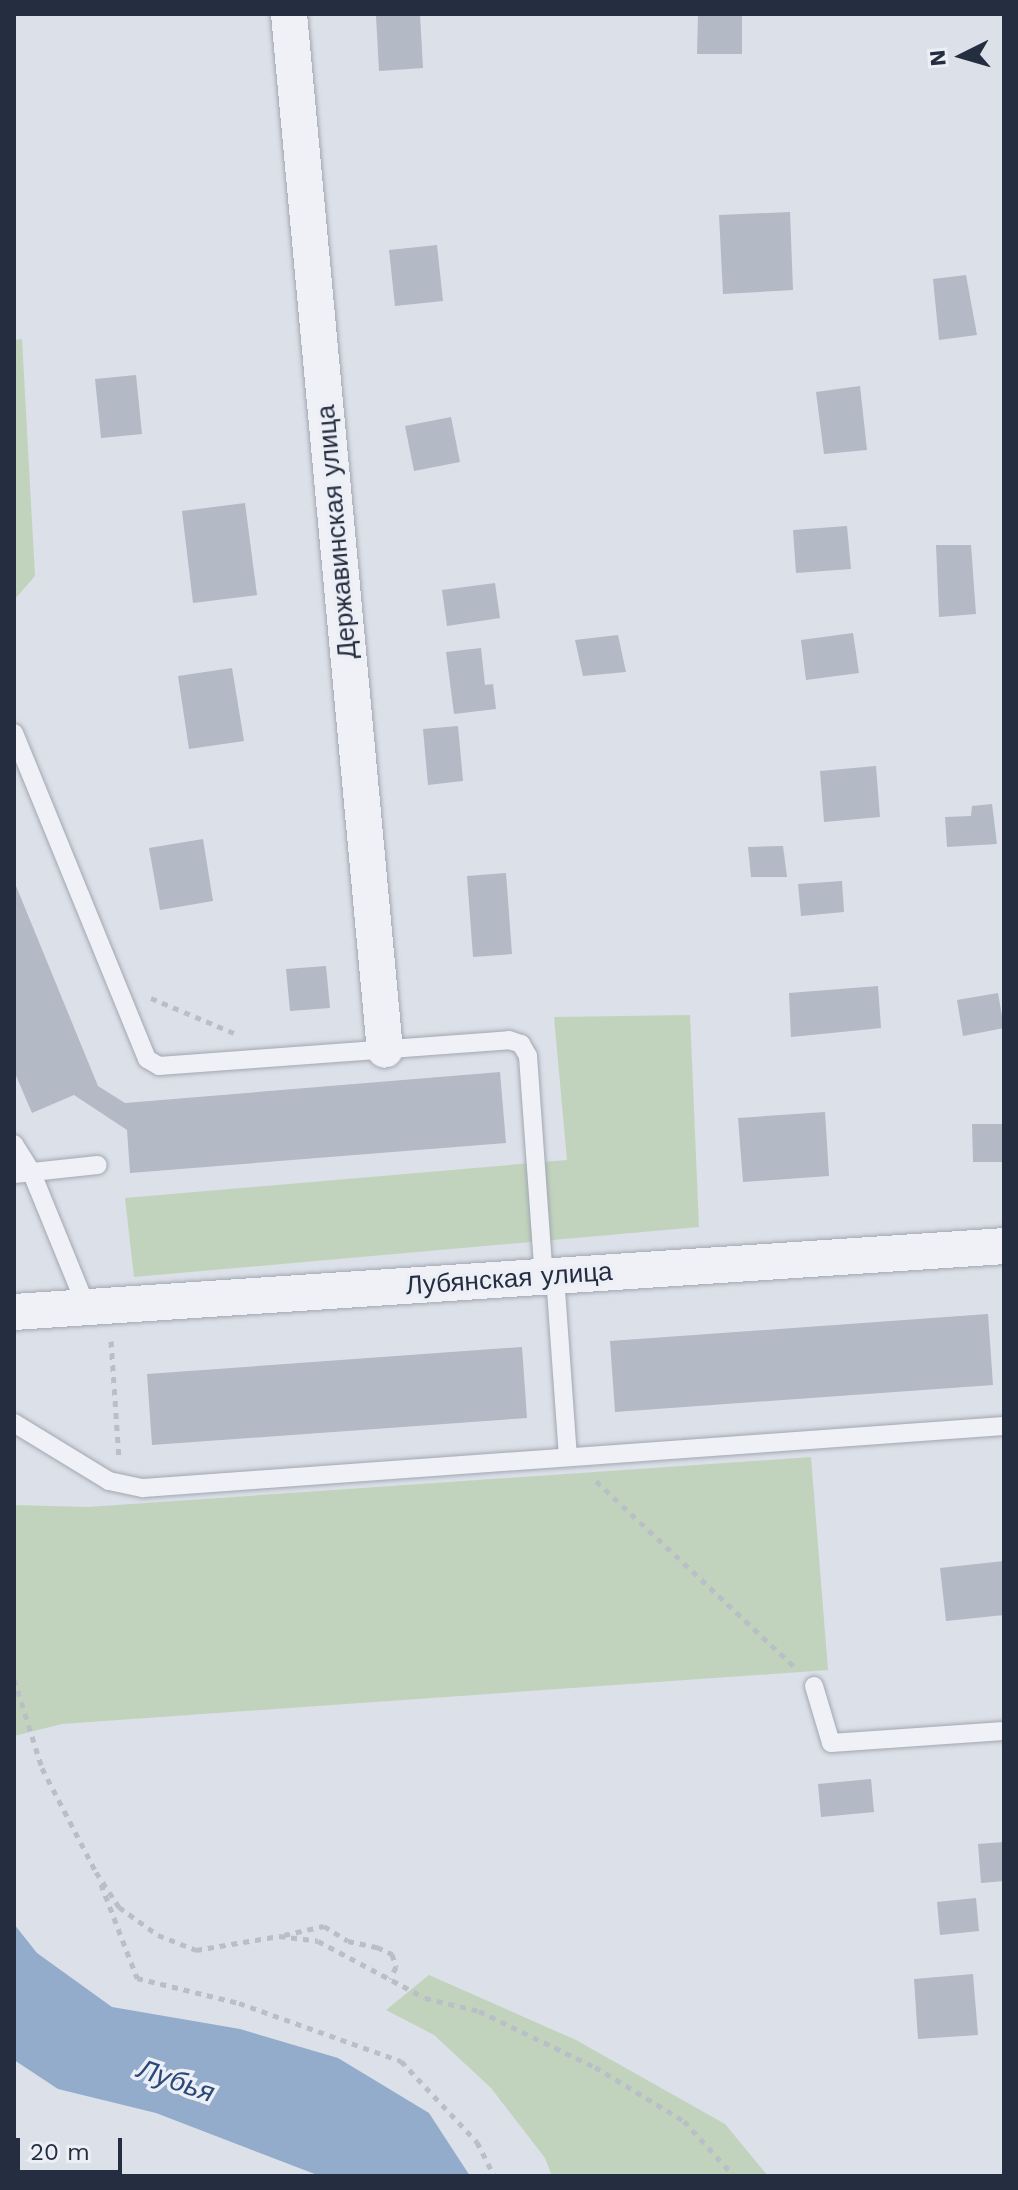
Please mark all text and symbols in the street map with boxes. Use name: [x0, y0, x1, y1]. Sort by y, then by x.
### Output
north arrow: [922, 16, 1002, 96]
text: N: [924, 49, 951, 67]
street label: Державинская улица: [310, 404, 364, 660]
street label: Лубянская улица: [405, 1256, 613, 1302]
water label: Лубья: [133, 2052, 219, 2110]
scale bar: [20, 2122, 126, 2172]
text: 20 m: [30, 2138, 90, 2166]

